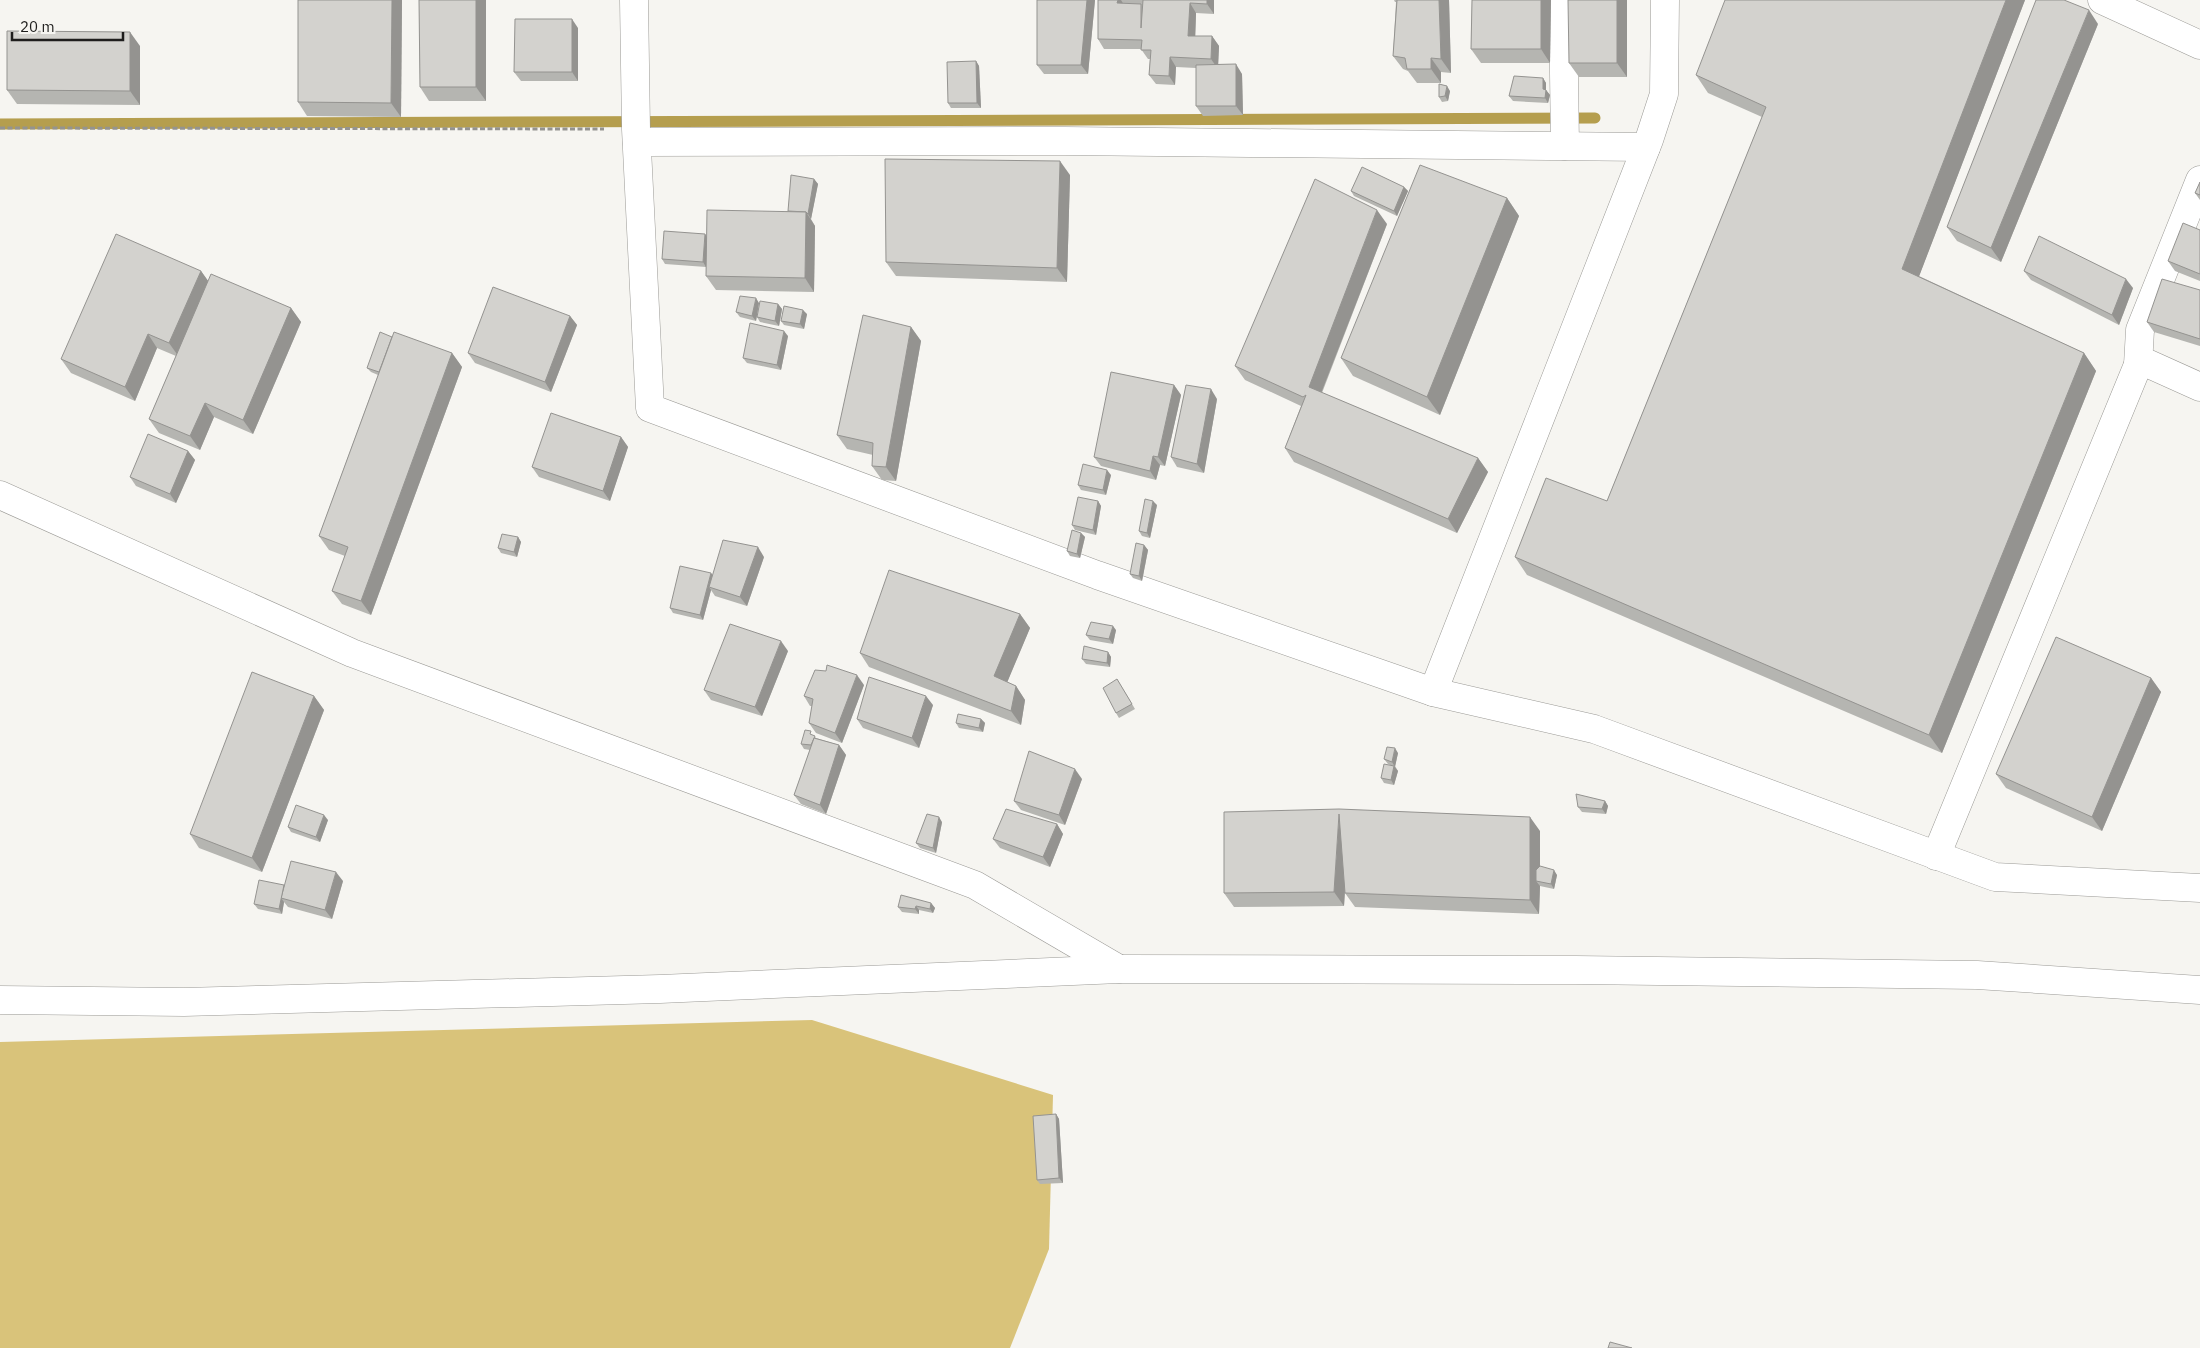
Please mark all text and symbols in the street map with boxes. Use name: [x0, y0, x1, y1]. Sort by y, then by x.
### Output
scale bar: [12, 10, 124, 42]
text: 20 m: [20, 17, 55, 36]

